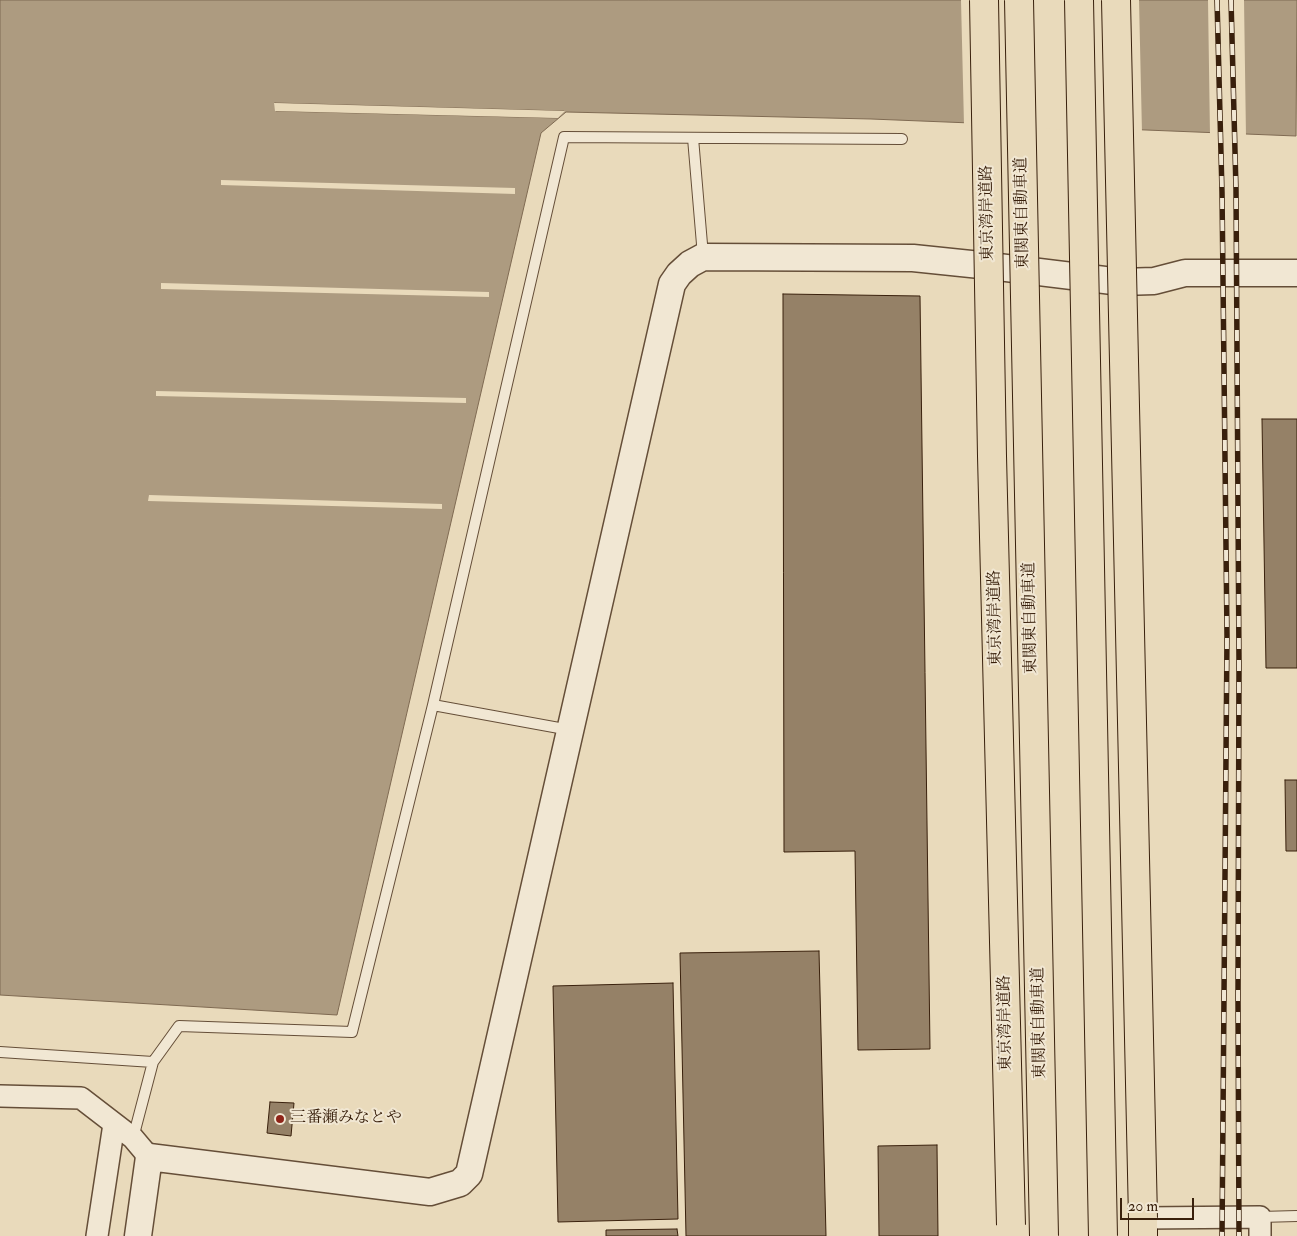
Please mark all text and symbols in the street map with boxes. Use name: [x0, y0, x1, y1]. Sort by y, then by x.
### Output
street label: 東関東自動車道: [1012, 157, 1034, 269]
street label: 東京湾岸道路: [978, 165, 998, 261]
street label: 東関東自動車道: [1020, 562, 1042, 674]
street label: 東京湾岸道路: [986, 570, 1006, 666]
street label: 東関東自動車道: [1029, 967, 1051, 1079]
street label: 東京湾岸道路: [996, 975, 1016, 1071]
place label: 三番瀬みなとや: [290, 1109, 402, 1129]
marker: 三番瀬みなとや: [274, 1113, 286, 1125]
scale bar: [1122, 1188, 1196, 1220]
text: 20 m: [1128, 1197, 1158, 1216]

